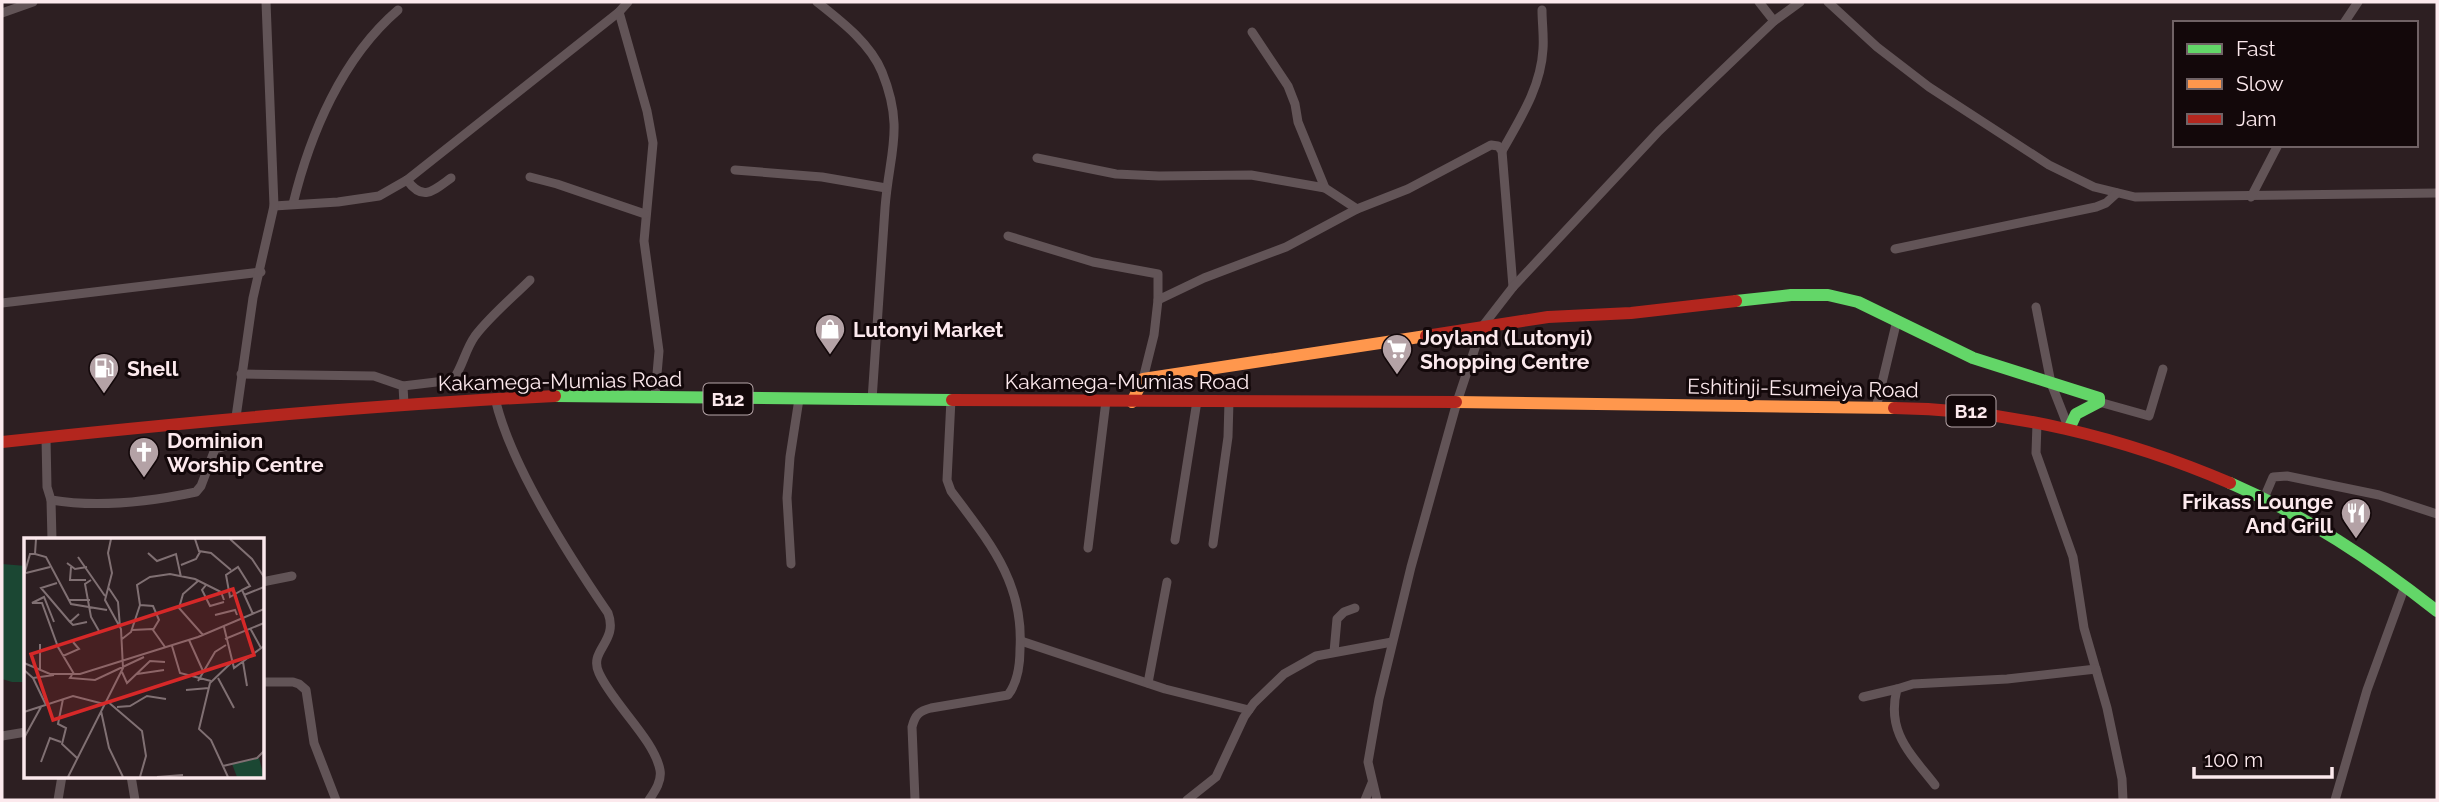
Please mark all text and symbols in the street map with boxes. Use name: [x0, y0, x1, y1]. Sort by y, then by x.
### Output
legend: [2173, 21, 2418, 147]
text: Fast: [2236, 36, 2276, 61]
text: Slow: [2236, 71, 2284, 96]
text: Jam: [2236, 106, 2277, 131]
shop icon: Lutonyi Market: [813, 312, 847, 356]
place label: Lutonyi Market: [853, 317, 1003, 342]
place label: Joyland (Lutonyi) Shopping Centre: [1420, 325, 1592, 374]
supermarket icon: Joyland (Lutonyi) Shopping Centre: [1380, 332, 1414, 376]
fuel station icon: Shell: [87, 351, 121, 395]
place label: Shell: [127, 356, 179, 381]
street label: Kakamega-Mumias Road: [438, 366, 682, 396]
street label: Kakamega-Mumias Road: [1005, 369, 1249, 394]
street label: Eshitinji-Esumeiya Road: [1687, 373, 1919, 403]
road number: B12: [704, 384, 752, 414]
road number: B12: [1946, 396, 1996, 426]
place label: Dominion Worship Centre: [167, 428, 324, 477]
church icon: Dominion Worship Centre: [127, 435, 161, 479]
place label: Frikass Lounge And Grill: [2182, 489, 2333, 538]
restaurant icon: Frikass Lounge And Grill: [2339, 496, 2373, 540]
inset map: [24, 538, 264, 778]
scale bar: [2194, 736, 2332, 780]
text: 100 m: [2204, 747, 2263, 772]

